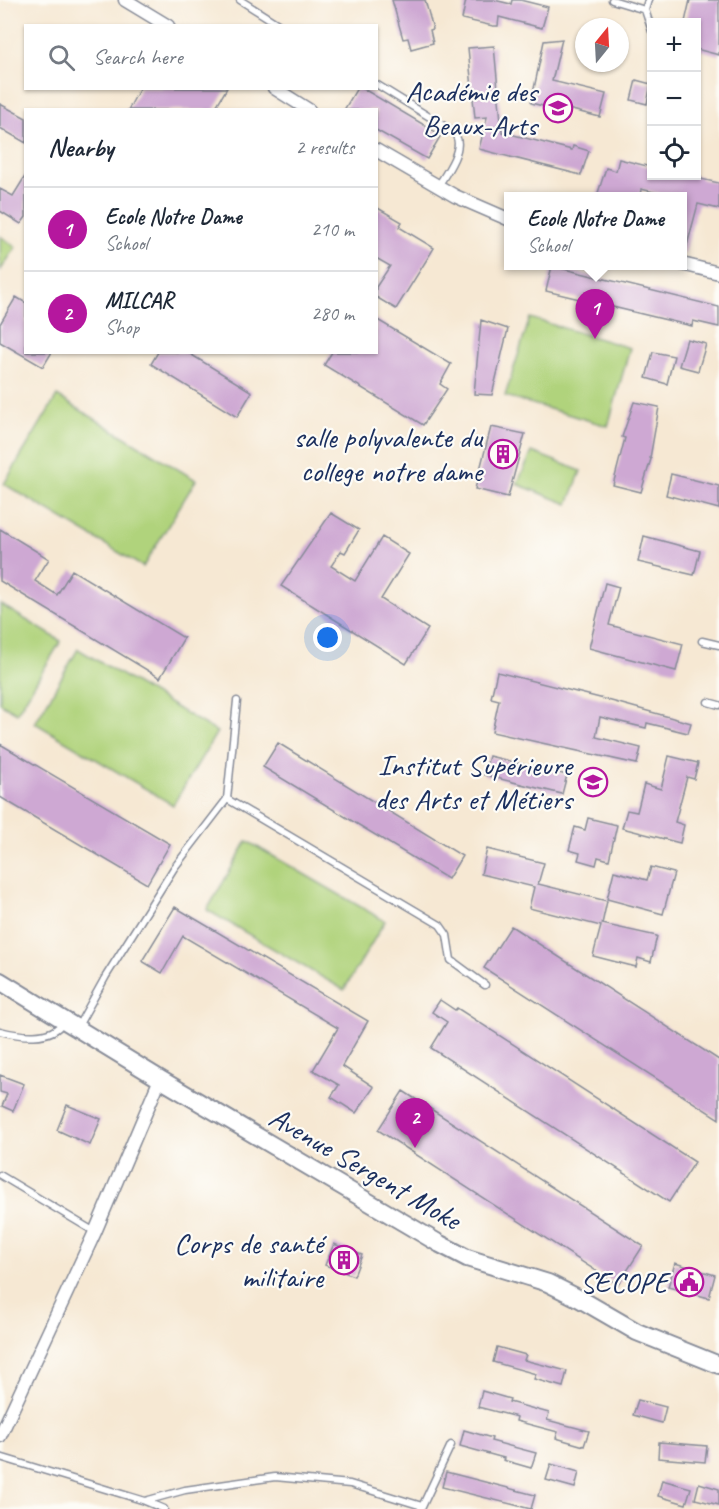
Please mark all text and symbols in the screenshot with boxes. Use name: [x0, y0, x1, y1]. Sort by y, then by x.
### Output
north arrow: [575, 18, 629, 72]
map controls: [647, 18, 701, 180]
button: +: [647, 18, 701, 72]
search box: [24, 24, 378, 90]
icon: search: [45, 41, 78, 74]
text: Search here: [93, 43, 183, 71]
place label: Académie des Beaux-Arts: [405, 72, 540, 144]
button: −: [647, 72, 701, 126]
school or university icon: Académie des Beaux-Arts: [542, 92, 574, 124]
button: locate: [647, 126, 701, 180]
text: Nearby: [48, 131, 113, 164]
text: 2 results: [295, 135, 354, 160]
popup: [504, 192, 687, 270]
text: Ecole Notre Dame: [105, 203, 242, 231]
text: Ecole Notre Dame: [527, 205, 664, 233]
text: 1: [63, 217, 72, 242]
text: 210 m: [311, 217, 354, 242]
text: School: [105, 231, 148, 256]
text: School: [527, 233, 570, 258]
text: MILCAR: [105, 287, 173, 315]
pin: 1: [576, 290, 614, 339]
text: 2: [63, 301, 72, 326]
text: 280 m: [311, 301, 354, 326]
text: Shop: [105, 315, 139, 340]
place label: salle polyvalente du college notre dame: [293, 418, 484, 490]
building icon: salle polyvalente du college notre dame: [487, 438, 519, 470]
your location: [313, 623, 342, 652]
place label: Institut Supérieure des Arts et Métiers: [375, 746, 575, 818]
school or university icon: Institut Supérieure des Arts et Métiers: [577, 766, 609, 798]
street label: Avenue Sergent Moke: [262, 1098, 470, 1239]
pin: 2: [396, 1098, 434, 1148]
place label: Corps de santé militaire: [174, 1224, 327, 1296]
building icon: Corps de santé militaire: [328, 1244, 360, 1276]
place label: SECOPE: [580, 1263, 672, 1301]
public building icon: SECOPE: [673, 1266, 705, 1298]

